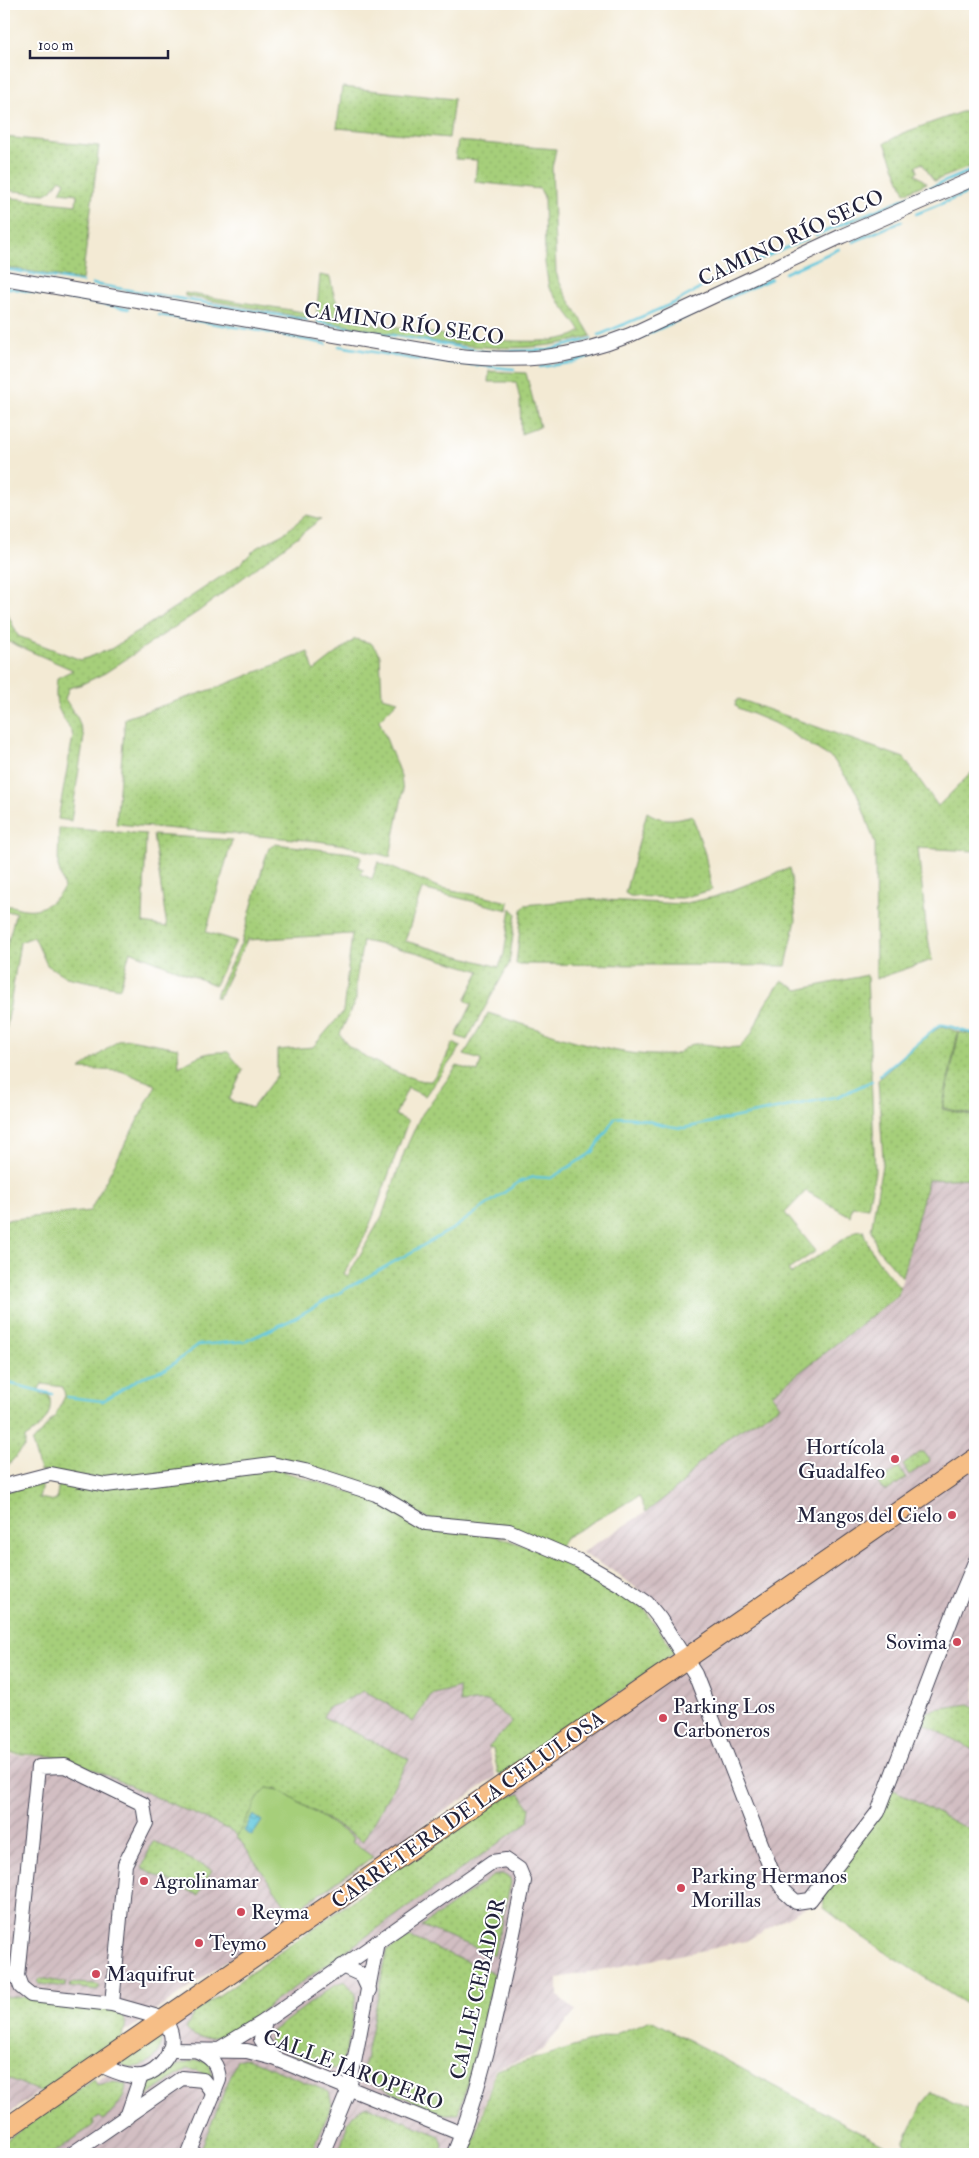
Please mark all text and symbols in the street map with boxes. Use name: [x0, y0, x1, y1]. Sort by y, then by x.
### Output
scale bar: [30, 28, 168, 60]
text: 100 m: [38, 36, 74, 55]
street label: CAMINO RÍO SECO: [694, 183, 888, 293]
street label: CAMINO RÍO SECO: [302, 297, 506, 351]
place label: Hortícola Guadalfeo: [798, 1434, 885, 1485]
marker: Hortícola Guadalfeo: [889, 1453, 901, 1465]
place label: Mangos del Cielo: [796, 1502, 942, 1529]
marker: Mangos del Cielo: [946, 1509, 958, 1521]
place label: Sovima: [886, 1629, 947, 1656]
marker: Sovima: [951, 1636, 963, 1648]
place label: Parking Los Carboneros: [673, 1693, 775, 1744]
street label: CARRETERA DE LA CELULOSA: [326, 1705, 610, 1915]
marker: Parking Los Carboneros: [657, 1712, 669, 1724]
place label: Parking Hermanos Morillas: [691, 1863, 847, 1914]
place label: Agrolinamar: [153, 1868, 259, 1895]
marker: Agrolinamar: [138, 1875, 150, 1887]
marker: Parking Hermanos Morillas: [675, 1882, 687, 1894]
street label: CALLE CEBADOR: [444, 1895, 512, 2082]
place label: Reyma: [251, 1899, 309, 1926]
marker: Reyma: [235, 1906, 247, 1918]
place label: Teymo: [209, 1930, 266, 1957]
marker: Teymo: [193, 1937, 205, 1949]
place label: Maquifrut: [106, 1961, 195, 1988]
marker: Maquifrut: [90, 1968, 102, 1980]
street label: CALLE JAROPERO: [259, 2023, 447, 2117]

